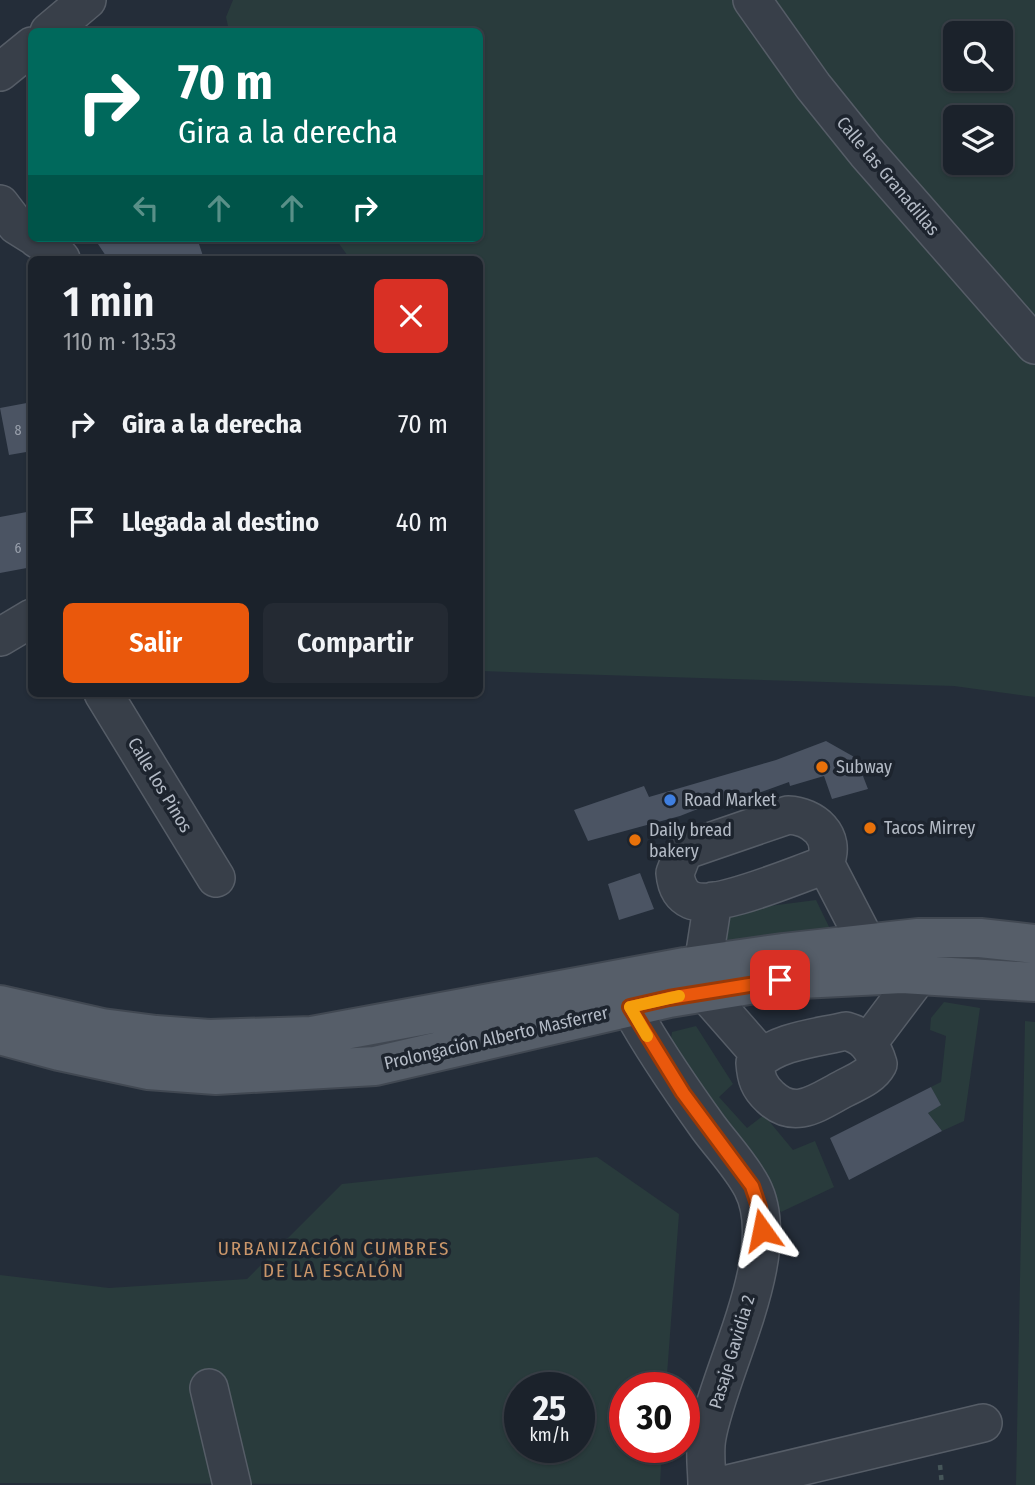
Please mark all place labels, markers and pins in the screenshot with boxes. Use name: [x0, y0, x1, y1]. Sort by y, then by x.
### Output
place label: Subway: [836, 756, 892, 778]
marker: Subway: [814, 759, 830, 775]
place label: Road Market: [684, 789, 777, 811]
marker: Road Market: [662, 792, 678, 808]
place label: Tacos Mirrey: [884, 817, 975, 839]
place label: Daily bread bakery: [649, 819, 732, 862]
marker: Tacos Mirrey: [862, 820, 878, 836]
marker: Daily bread bakery: [627, 832, 643, 848]
pin: [750, 950, 810, 1010]

